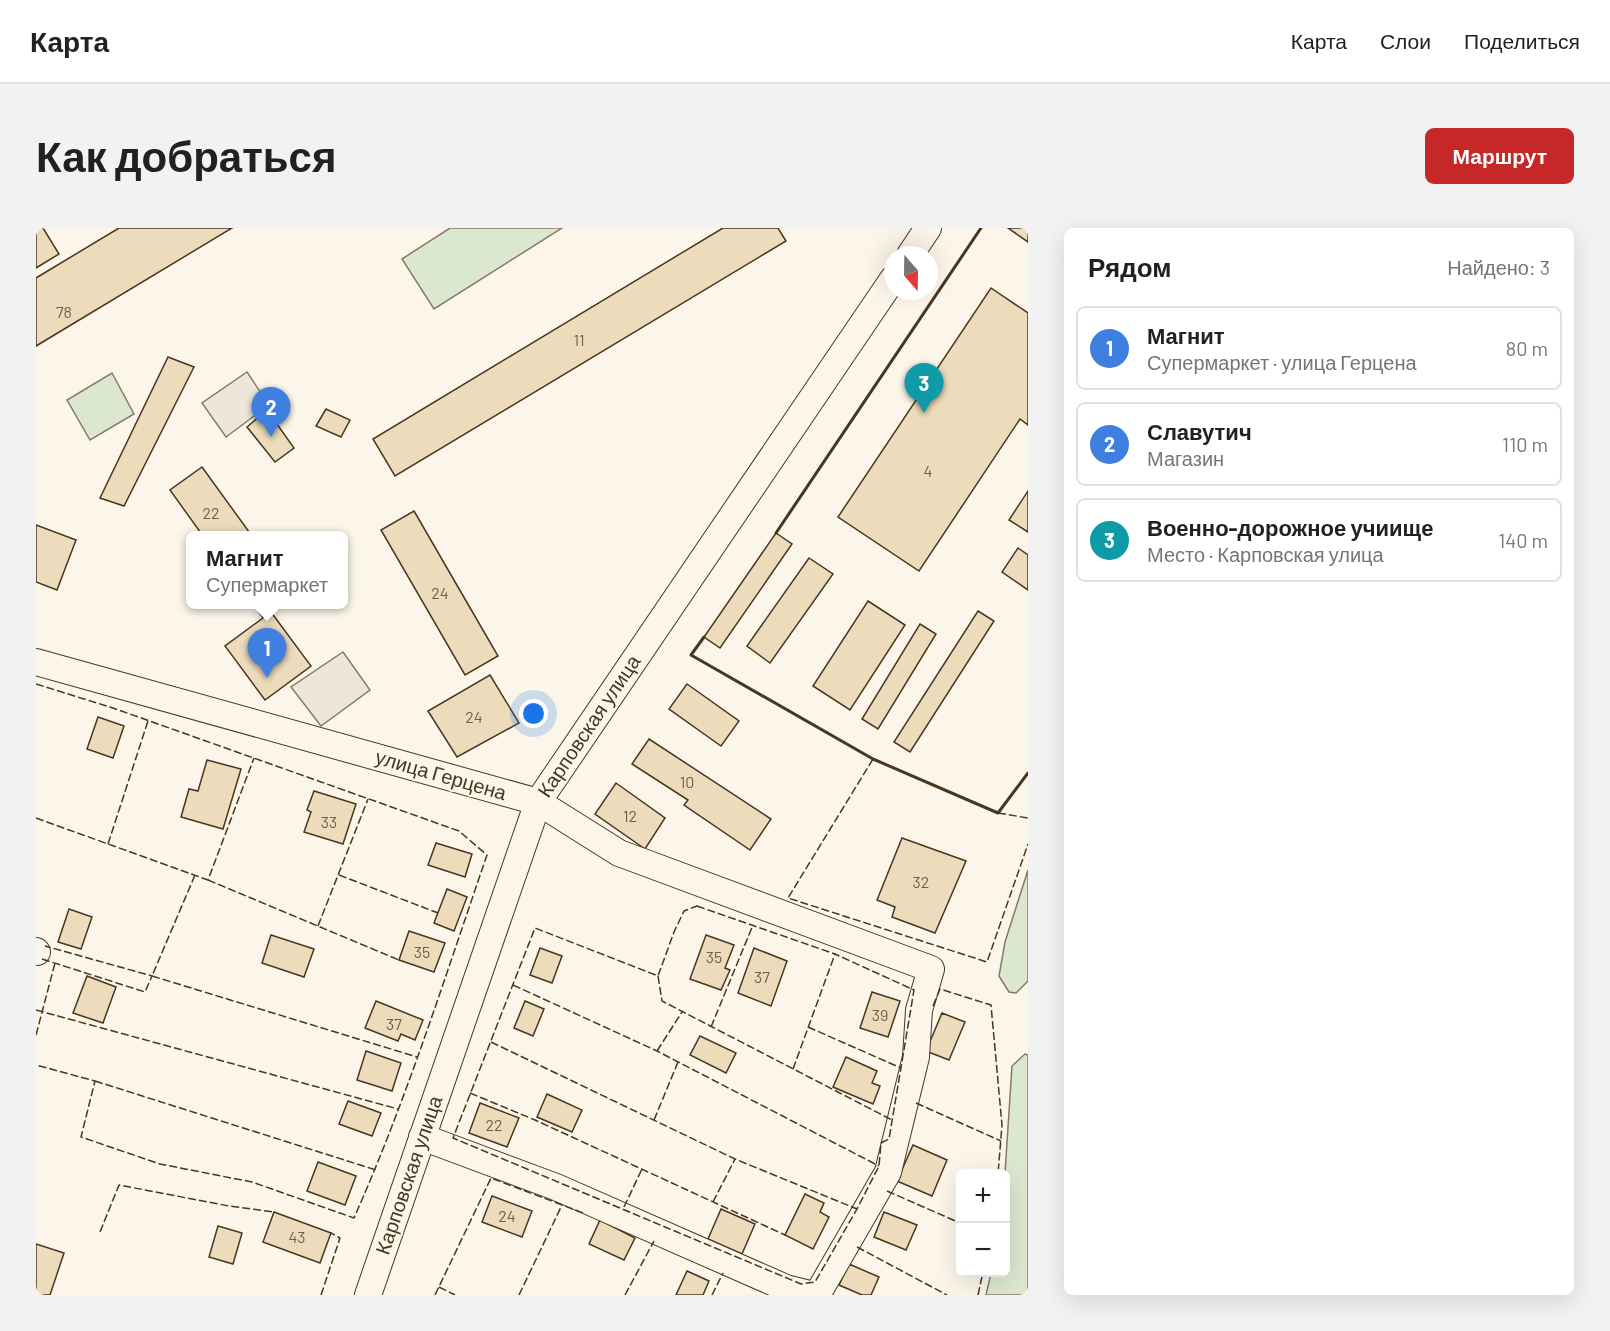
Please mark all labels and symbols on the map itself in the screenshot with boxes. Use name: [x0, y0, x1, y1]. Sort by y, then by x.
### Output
north arrow: [884, 246, 938, 300]
house number: 78: [56, 302, 72, 321]
house number: 11: [573, 330, 585, 349]
pin: 3: [904, 364, 944, 413]
pin: 2: [252, 388, 290, 437]
house number: 4: [924, 461, 932, 480]
house number: 22: [202, 503, 220, 522]
house number: 24: [431, 583, 449, 602]
pin: 1: [248, 628, 286, 678]
street label: Карповская улица: [532, 649, 645, 801]
your location: [519, 699, 548, 728]
house number: 24: [465, 707, 483, 726]
street label: улица Герцена: [373, 744, 510, 804]
house number: 10: [680, 772, 694, 791]
house number: 12: [623, 806, 637, 825]
house number: 33: [321, 812, 337, 831]
house number: 32: [913, 872, 929, 891]
house number: 35: [414, 942, 430, 961]
house number: 35: [706, 947, 722, 966]
house number: 37: [754, 967, 770, 986]
house number: 39: [872, 1005, 888, 1024]
house number: 37: [386, 1014, 402, 1033]
street label: Карповская улица: [370, 1091, 447, 1257]
house number: 22: [485, 1115, 503, 1134]
house number: 24: [498, 1206, 516, 1225]
house number: 43: [288, 1227, 306, 1246]

